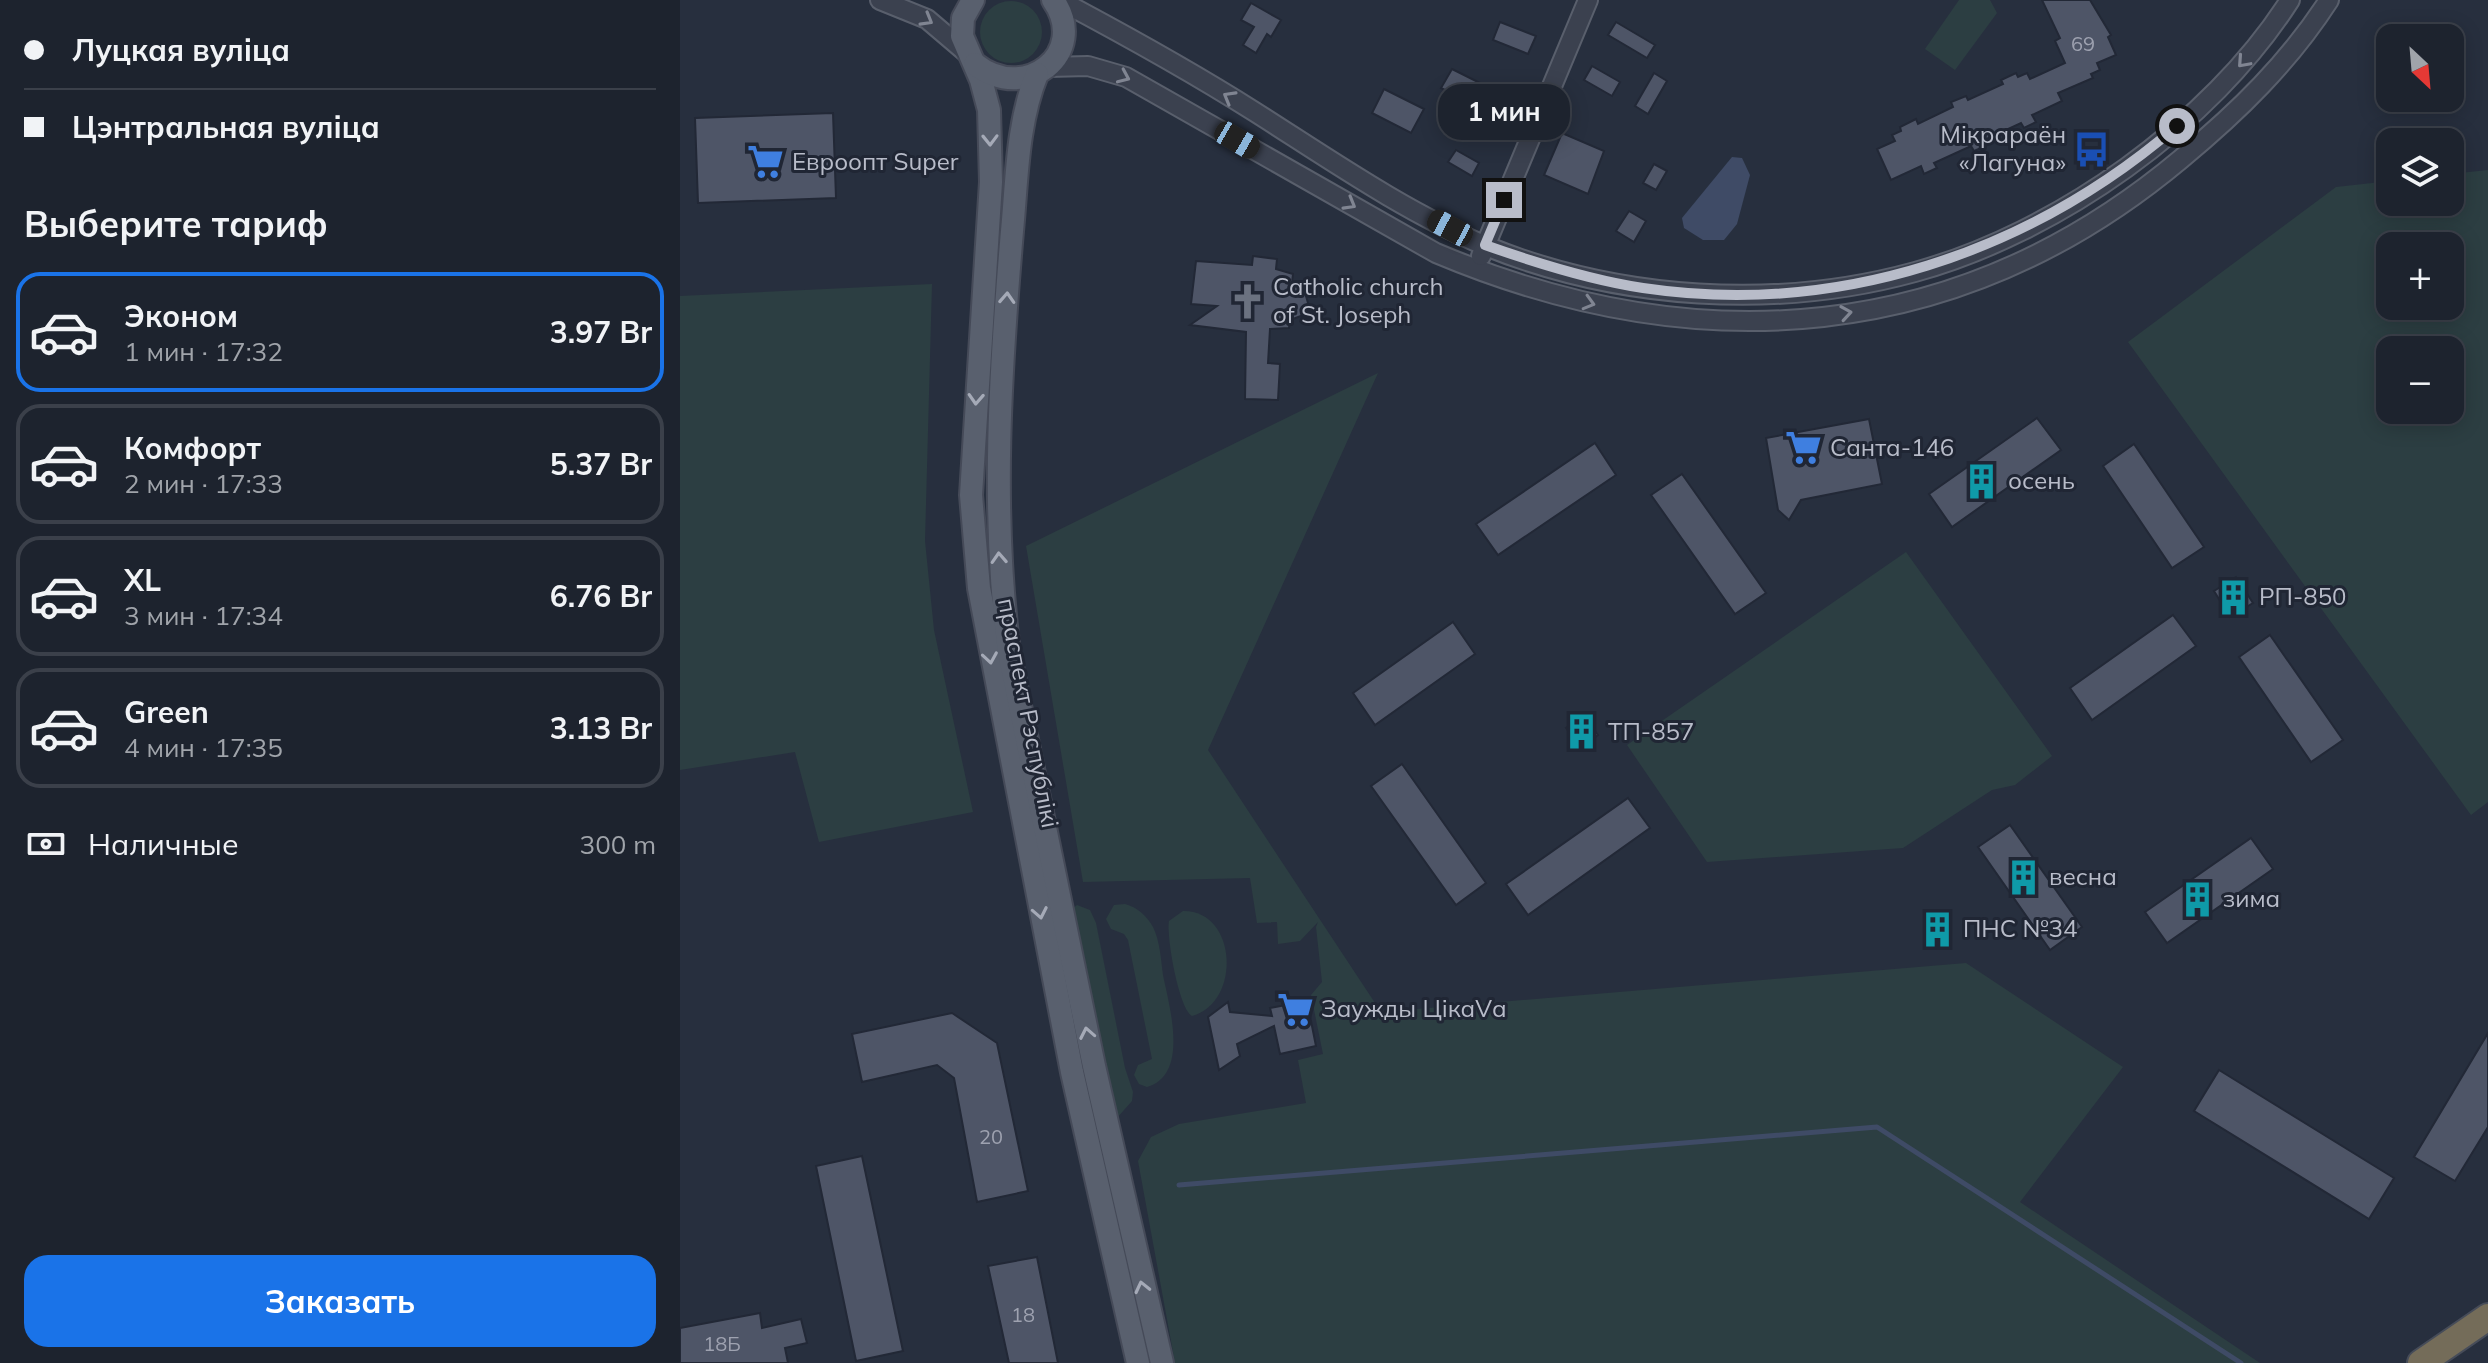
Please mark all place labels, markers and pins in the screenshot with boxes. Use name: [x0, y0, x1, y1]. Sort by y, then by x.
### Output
place label: Мікрараён «Лагуна»: [1940, 119, 2066, 177]
bus stop icon: Мікрараён «Лагуна»: [2073, 130, 2111, 168]
supermarket icon: Евроопт Super: [747, 143, 785, 181]
place label: Евроопт Super: [792, 146, 959, 176]
place label: Catholic church of St. Joseph: [1273, 271, 1443, 329]
church icon: Catholic church of St. Joseph: [1228, 282, 1266, 320]
supermarket icon: Санта-146: [1785, 429, 1823, 467]
place label: Санта-146: [1830, 432, 1954, 462]
building icon: осень: [1963, 462, 2001, 500]
place label: осень: [2008, 465, 2075, 495]
building icon: РП-850: [2214, 578, 2252, 616]
place label: РП-850: [2259, 581, 2346, 611]
building icon: ТП-857: [1563, 713, 1601, 751]
place label: ТП-857: [1608, 716, 1694, 746]
building icon: весна: [2004, 858, 2042, 896]
place label: весна: [2049, 861, 2117, 891]
building icon: зима: [2178, 880, 2216, 918]
place label: зима: [2223, 883, 2280, 913]
building icon: ПНС №34: [1918, 910, 1956, 948]
place label: ПНС №34: [1963, 913, 2077, 943]
supermarket icon: Заужды ЦікаVа: [1276, 990, 1314, 1028]
place label: Заужды ЦікаVа: [1321, 993, 1507, 1023]

